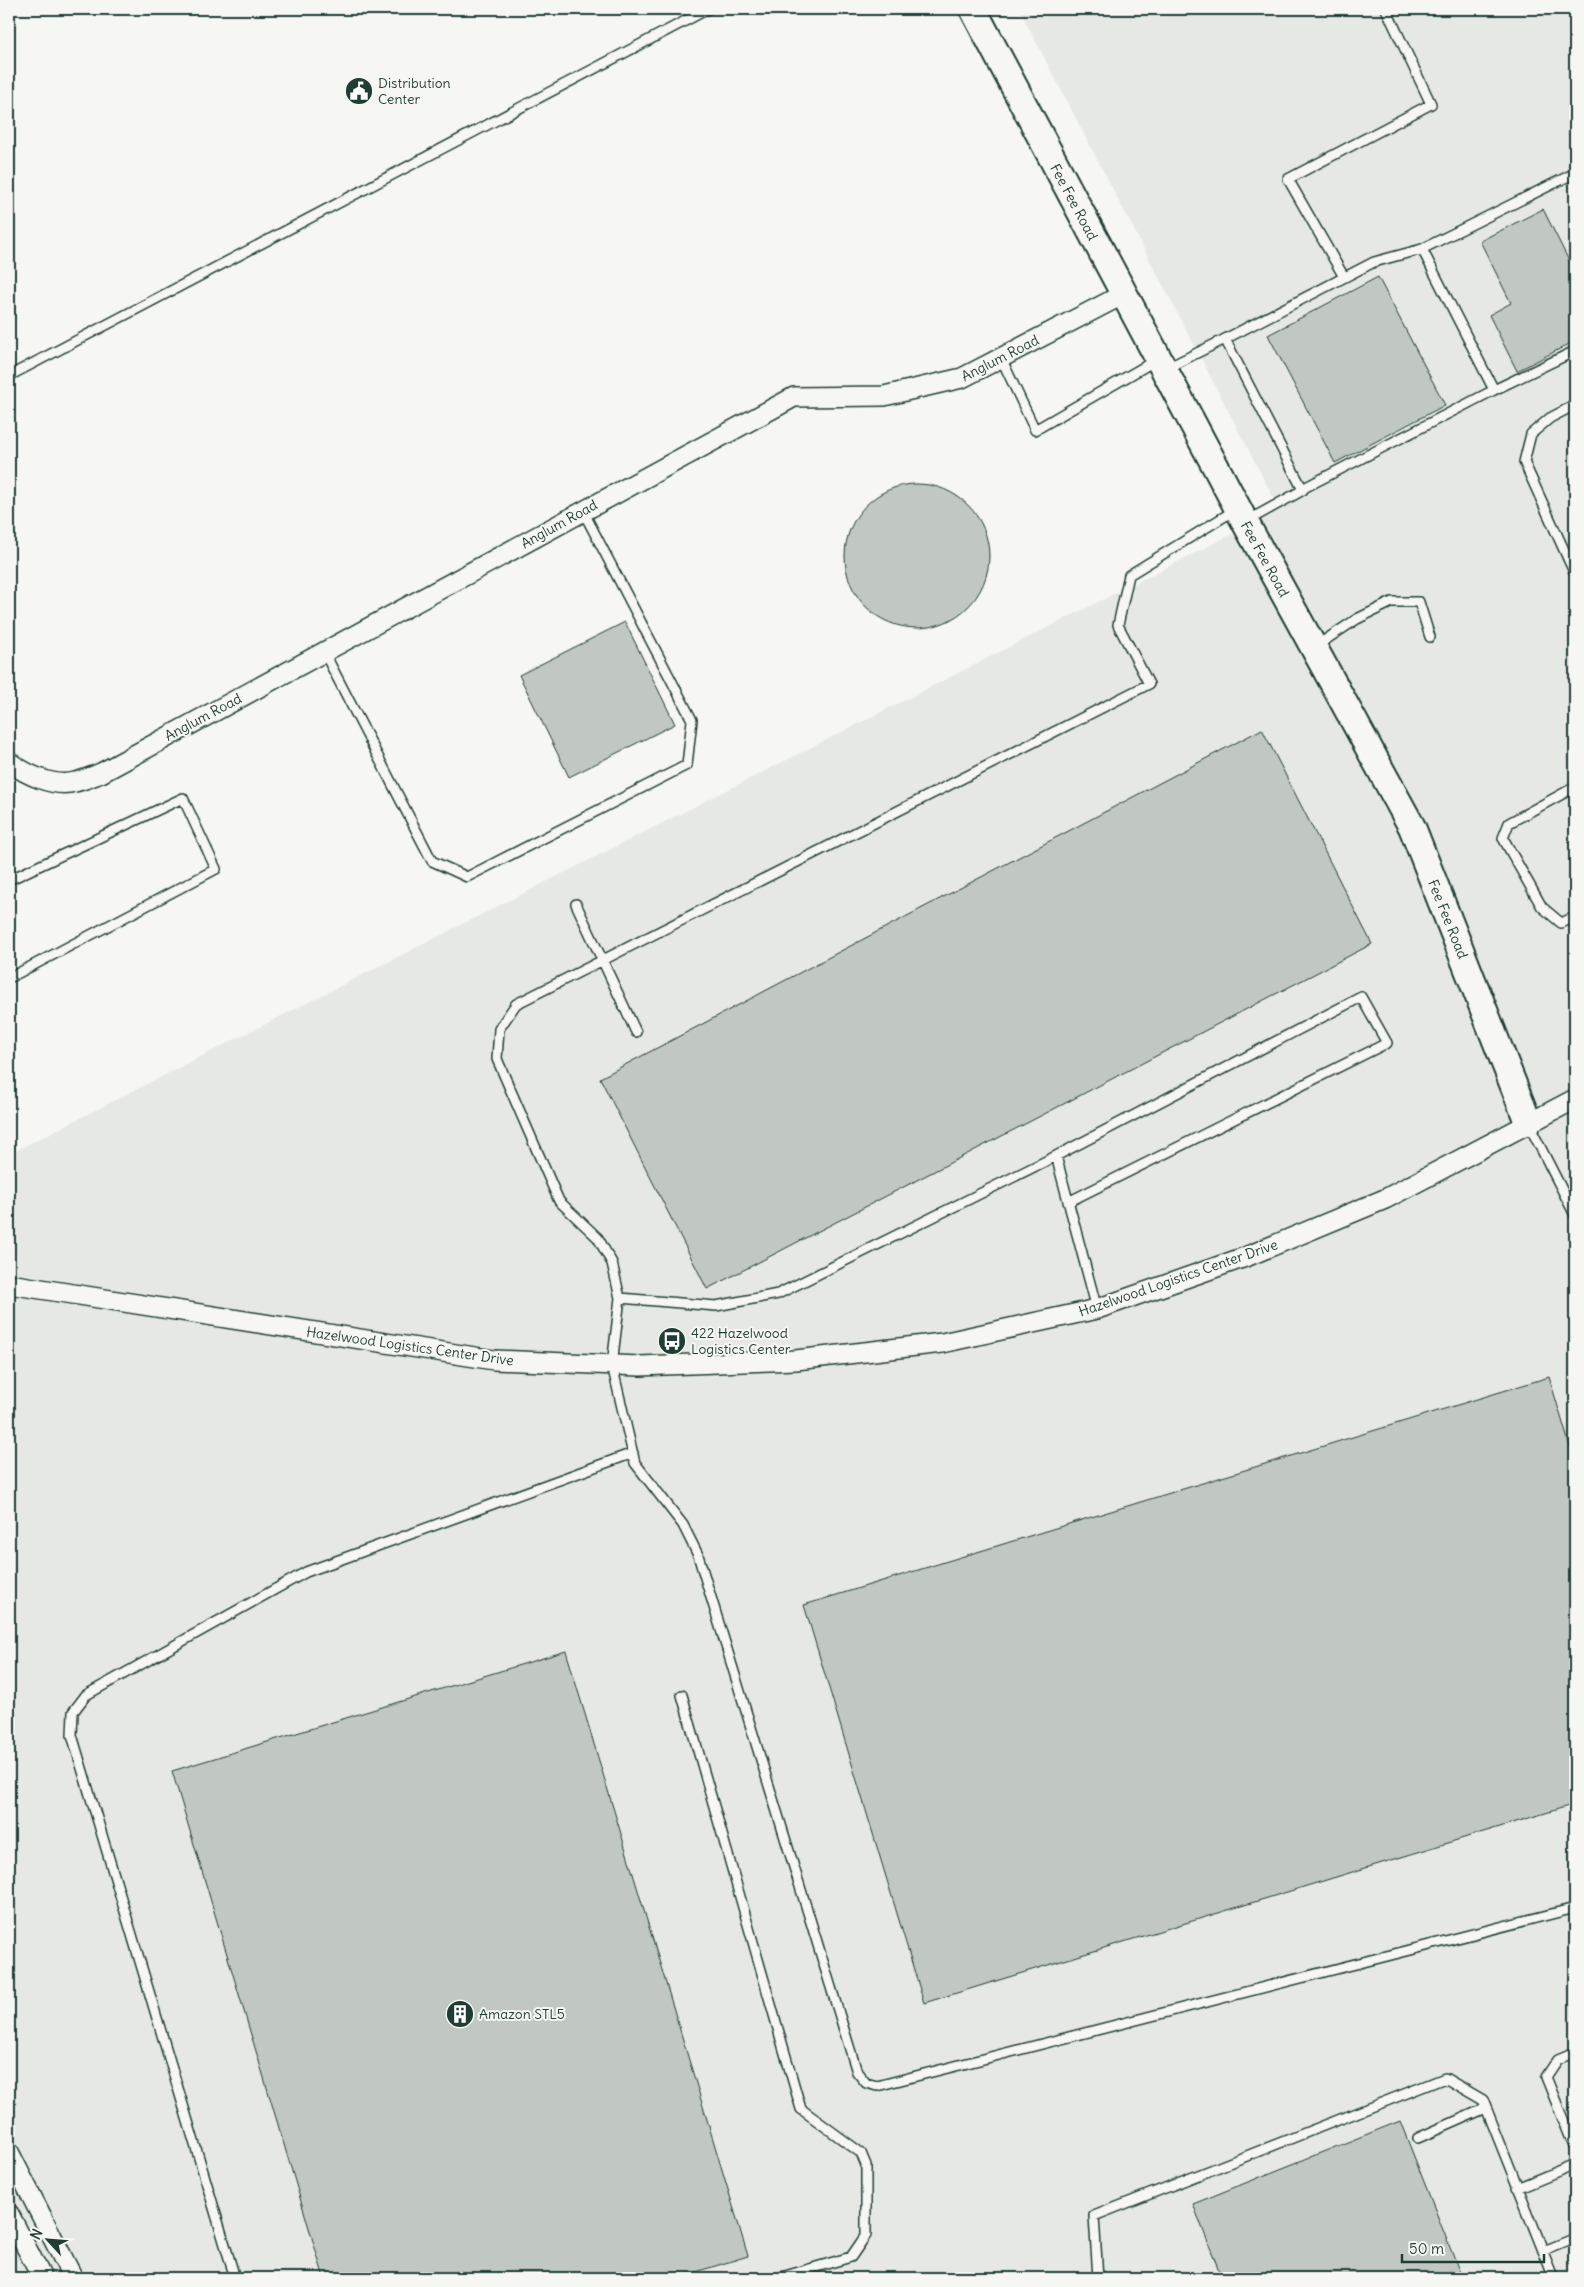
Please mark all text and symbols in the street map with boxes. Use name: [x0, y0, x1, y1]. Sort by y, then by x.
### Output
place label: Distribution Center: [378, 74, 451, 108]
public building icon: Distribution Center: [344, 76, 374, 106]
street label: Fee Fee Road: [1046, 161, 1102, 243]
street label: Anglum Road: [958, 331, 1042, 385]
street label: Anglum Road: [518, 496, 600, 552]
street label: Fee Fee Road: [1237, 518, 1293, 600]
street label: Anglum Road: [161, 689, 245, 745]
street label: Fee Fee Road: [1424, 877, 1472, 961]
street label: Hazelwood Logistics Center Drive: [1076, 1235, 1280, 1321]
street label: Hazelwood Logistics Center Drive: [305, 1323, 515, 1369]
place label: 422 Hazelwood Logistics Center: [691, 1324, 791, 1358]
bus stop icon: 422 Hazelwood Logistics Center: [657, 1326, 687, 1356]
building icon: Amazon STL5: [445, 1999, 475, 2029]
place label: Amazon STL5: [479, 2005, 565, 2023]
north arrow: [22, 2214, 72, 2264]
text: N: [26, 2226, 47, 2243]
scale bar: [1402, 2232, 1544, 2264]
text: 50 m: [1409, 2239, 1444, 2258]

